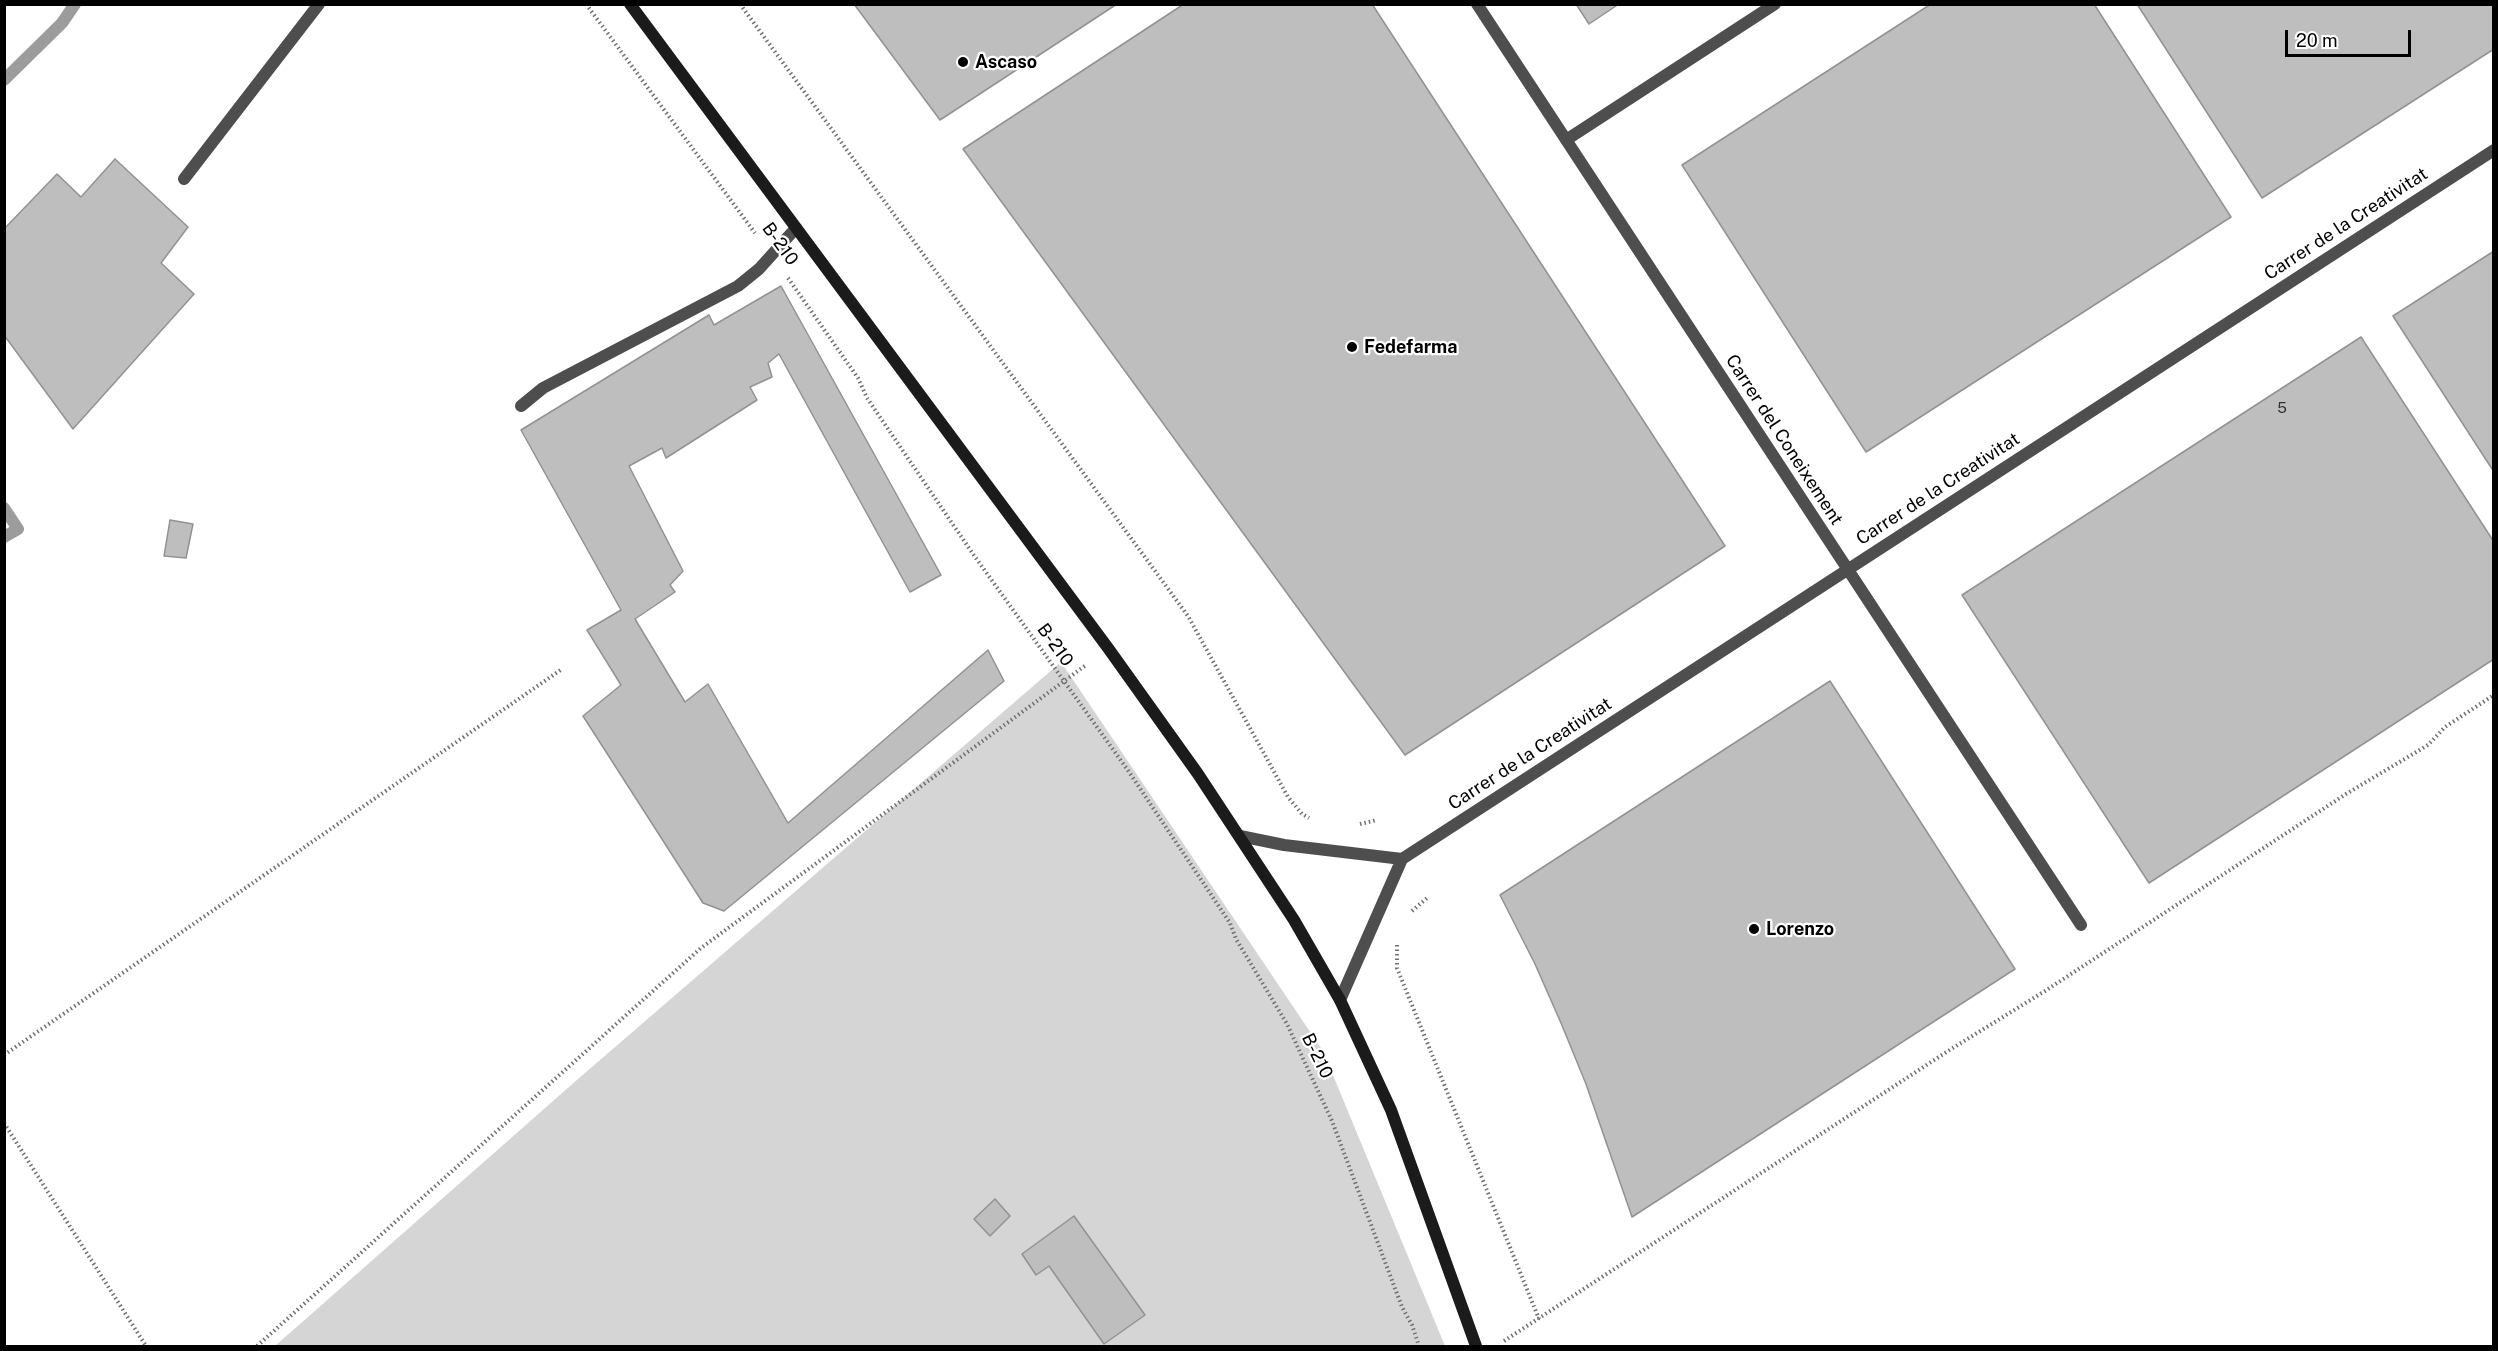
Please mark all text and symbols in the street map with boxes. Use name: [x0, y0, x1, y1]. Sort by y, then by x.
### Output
scale bar: [2288, 18, 2414, 56]
text: 20 m: [2296, 30, 2338, 51]
place label: Ascaso: [975, 51, 1037, 73]
marker: Ascaso: [956, 55, 970, 69]
street label: Carrer de la Creativitat: [2260, 163, 2432, 285]
street label: B-210: [757, 218, 803, 270]
place label: Fedefarma: [1364, 336, 1457, 358]
marker: Fedefarma: [1345, 340, 1359, 354]
street label: Carrer del Coneixement: [1721, 351, 1847, 529]
house number: 5: [2277, 399, 2287, 417]
street label: Carrer de la Creativitat: [1852, 428, 2024, 550]
street label: B-210: [1032, 619, 1078, 671]
street label: Carrer de la Creativitat: [1444, 693, 1616, 815]
place label: Lorenzo: [1766, 918, 1834, 940]
marker: Lorenzo: [1747, 922, 1761, 936]
street label: B-210: [1297, 1030, 1337, 1082]

